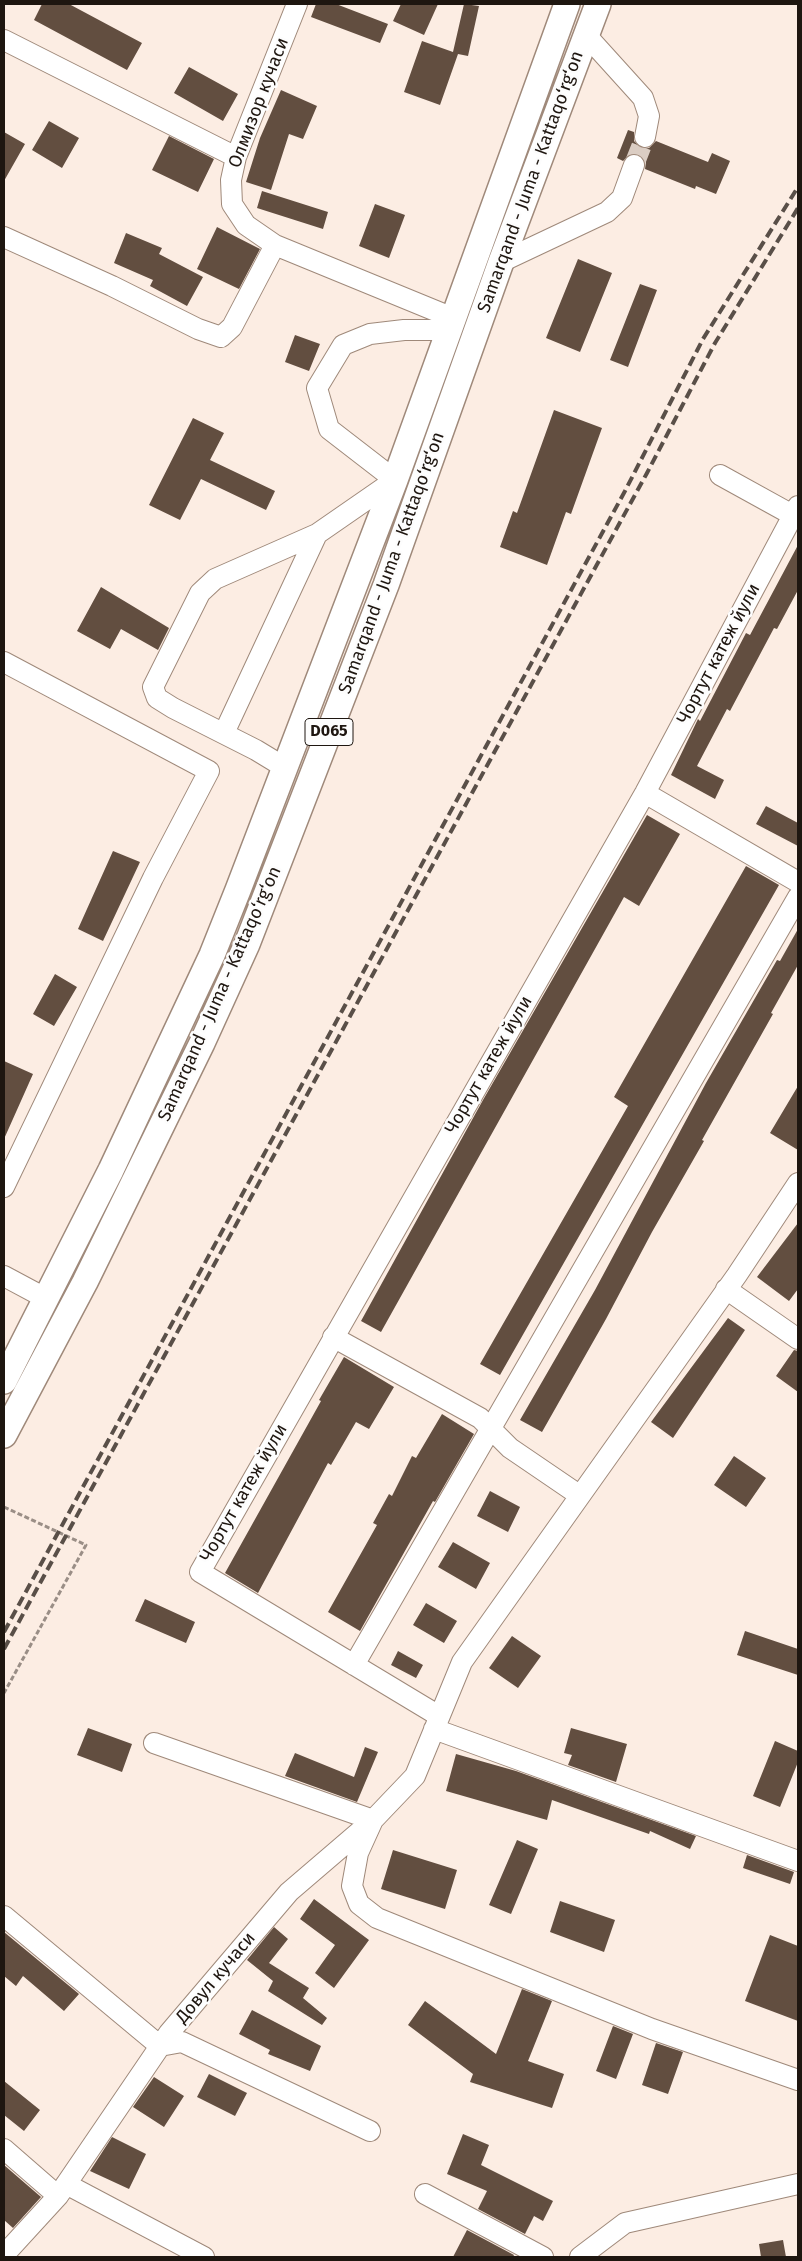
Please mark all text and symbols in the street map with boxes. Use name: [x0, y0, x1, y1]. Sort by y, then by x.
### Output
street label: Олмизор кучаси: [224, 35, 294, 171]
street label: Samarqand - Juma - Kattaqo‘rg‘on: [473, 48, 589, 316]
street label: Samarqand - Juma - Kattaqo‘rg‘on: [334, 429, 450, 697]
street label: Чортут катеж йули: [673, 580, 765, 728]
road number: D065: [305, 719, 353, 746]
street label: Samarqand - Juma - Kattaqo‘rg‘on: [154, 863, 286, 1125]
street label: Чортут катеж йули: [441, 992, 537, 1138]
street label: Чортут катеж йули: [196, 1420, 292, 1566]
street label: Довул кучаси: [172, 1928, 260, 2028]

